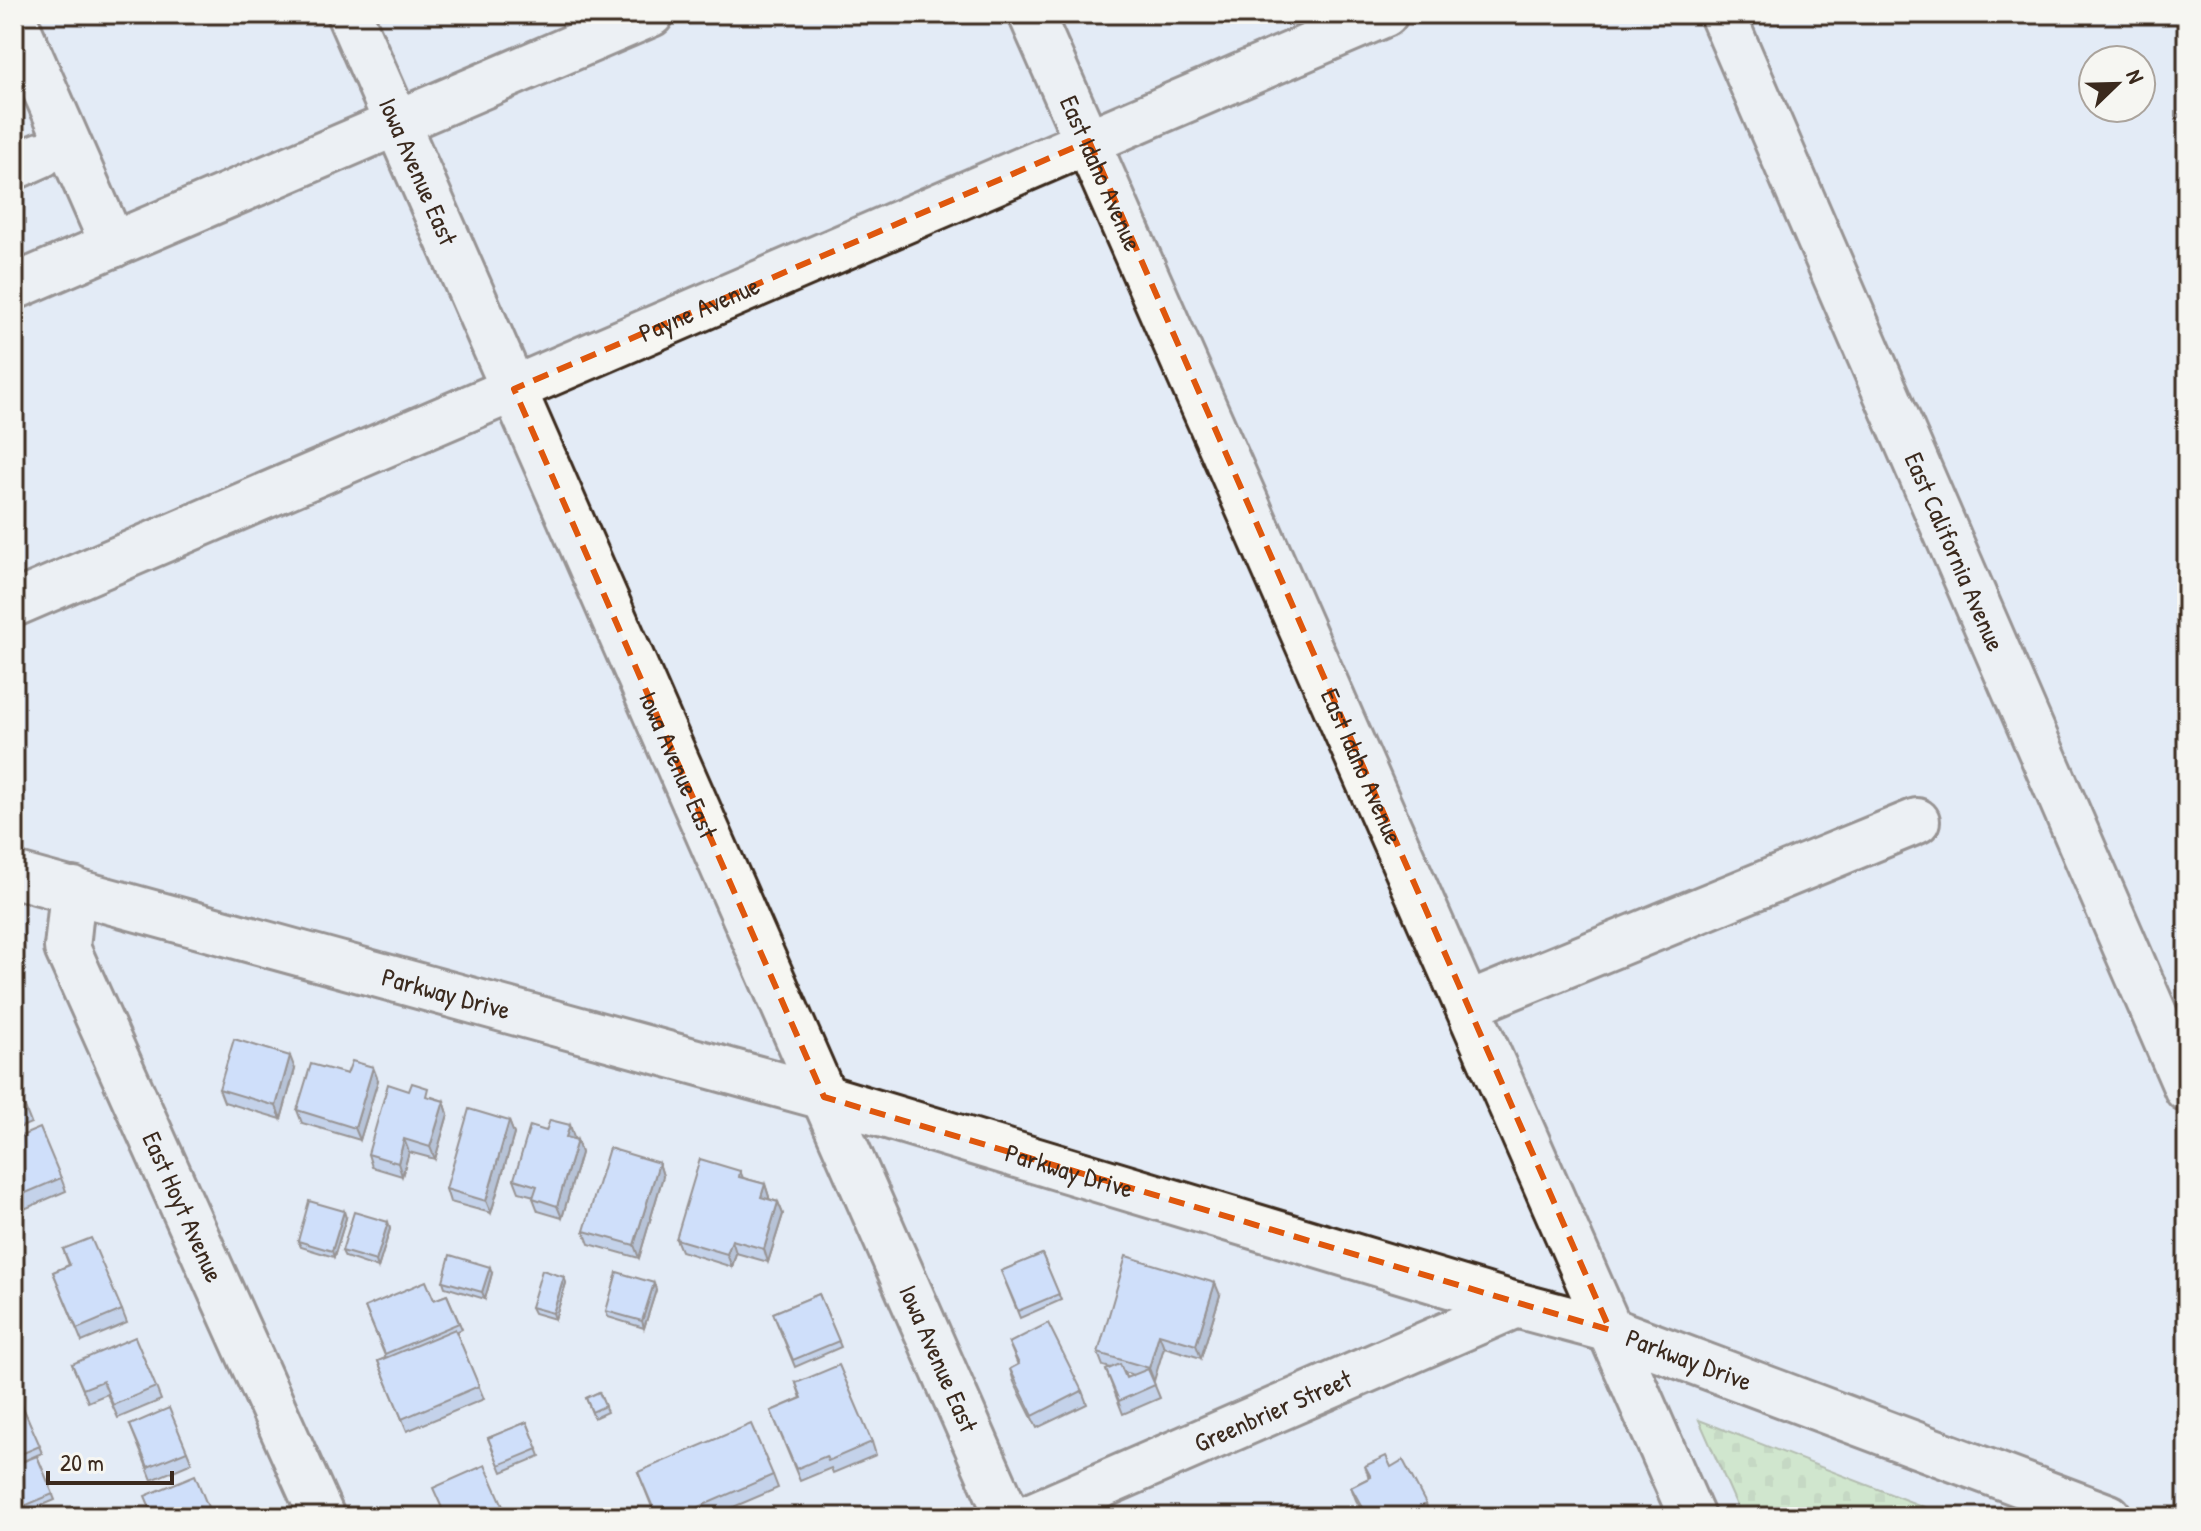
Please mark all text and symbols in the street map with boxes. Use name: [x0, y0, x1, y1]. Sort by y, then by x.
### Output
north arrow: [2077, 44, 2157, 124]
text: N: [2119, 65, 2152, 88]
street label: East Idaho Avenue: [1052, 90, 1151, 256]
street label: Iowa Avenue East: [371, 92, 467, 251]
street label: Payne Avenue: [633, 267, 765, 350]
street label: East California Avenue: [1897, 447, 2014, 657]
street label: East Idaho Avenue: [1313, 683, 1412, 850]
street label: Iowa Avenue East: [631, 686, 727, 845]
street label: Parkway Drive: [378, 959, 514, 1027]
street label: East Hoyt Avenue: [135, 1126, 232, 1287]
street label: Parkway Drive: [1001, 1135, 1138, 1206]
street label: Iowa Avenue East: [891, 1279, 987, 1438]
street label: Parkway Drive: [1621, 1320, 1757, 1399]
street label: Greenbrier Street: [1188, 1360, 1358, 1460]
scale bar: [48, 1435, 172, 1485]
text: 20 m: [60, 1446, 104, 1478]

